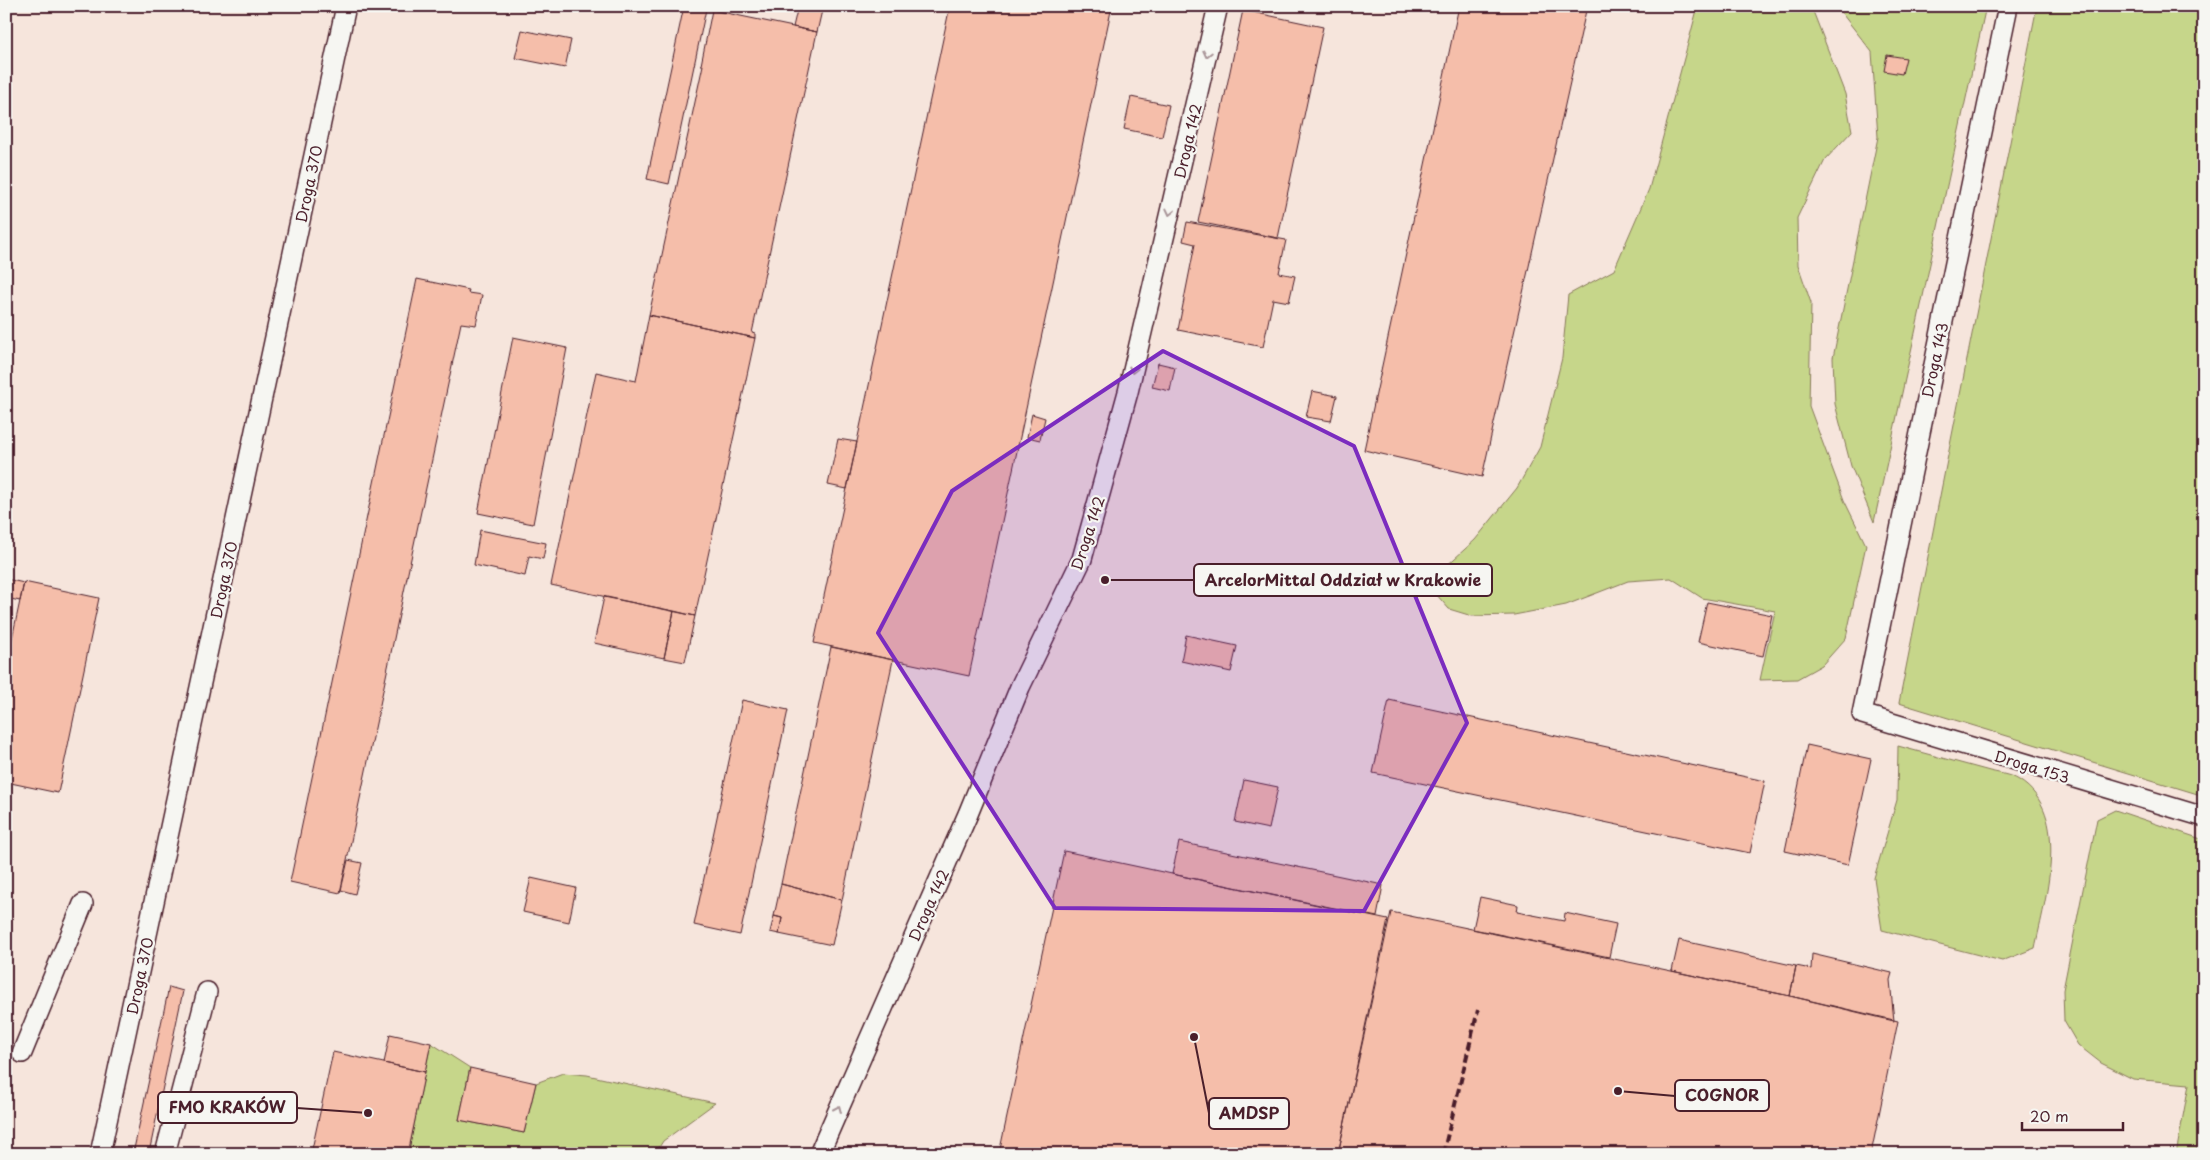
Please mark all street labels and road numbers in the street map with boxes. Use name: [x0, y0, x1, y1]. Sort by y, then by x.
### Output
street label: Droga 142: [1167, 101, 1207, 181]
street label: Droga 370: [289, 143, 327, 225]
street label: Droga 143: [1915, 320, 1953, 400]
street label: Droga 142: [1064, 493, 1110, 573]
street label: Droga 370: [204, 539, 242, 621]
street label: Droga 153: [1992, 744, 2072, 788]
street label: Droga 142: [902, 865, 954, 945]
street label: Droga 370: [120, 935, 158, 1017]

